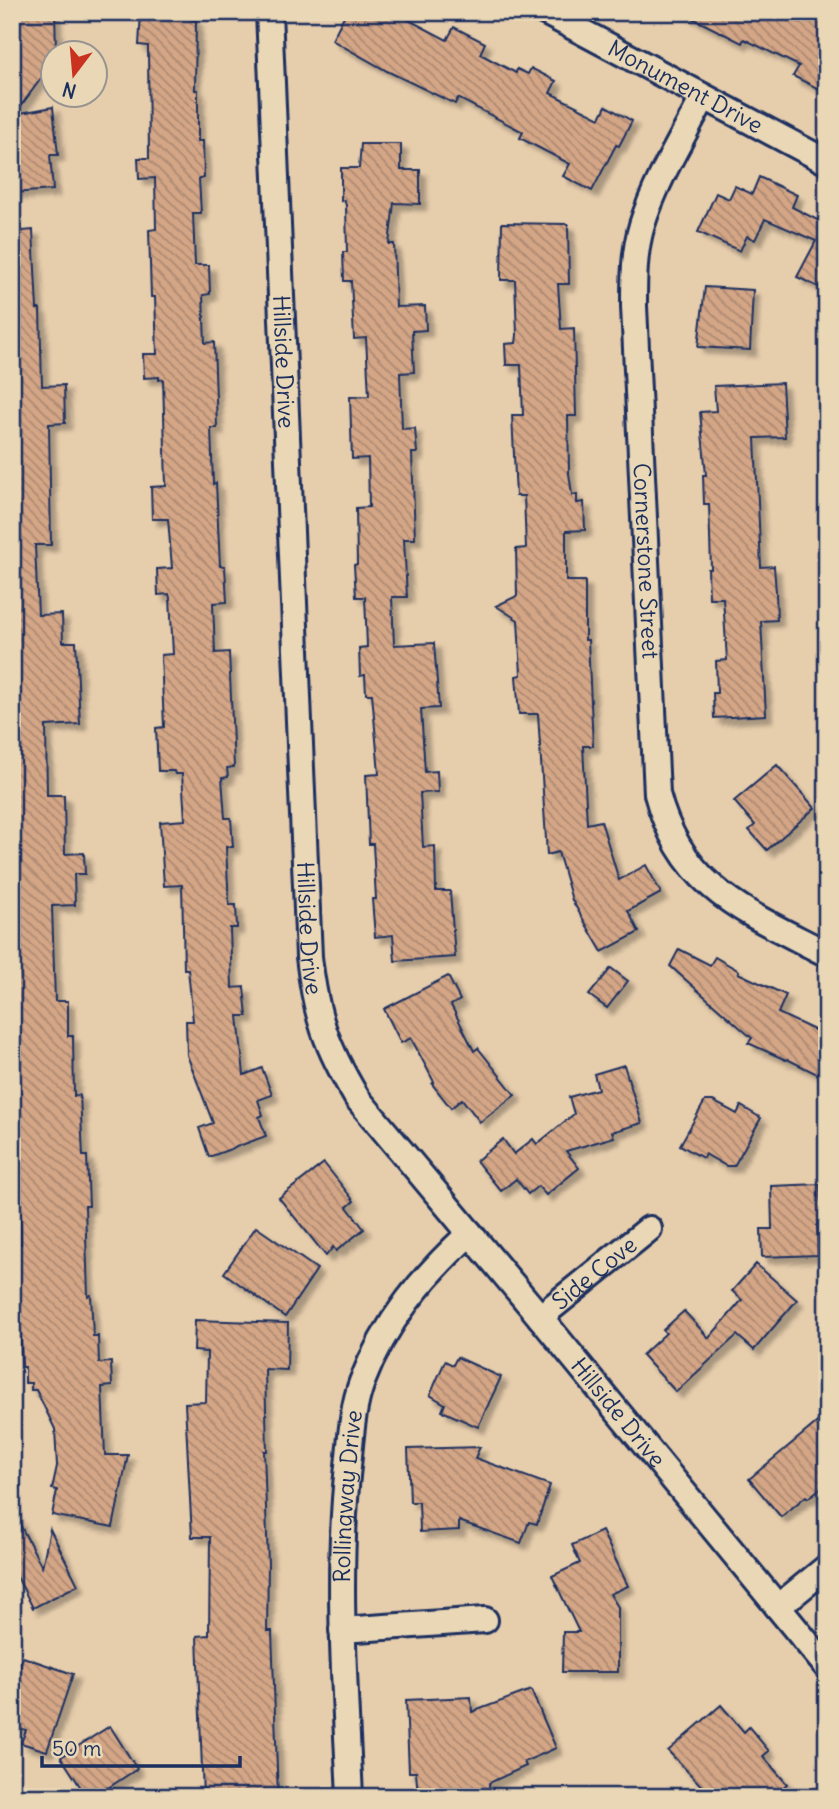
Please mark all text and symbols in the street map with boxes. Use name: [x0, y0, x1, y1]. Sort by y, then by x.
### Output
street label: Monument Drive: [603, 33, 768, 139]
north arrow: [38, 38, 108, 108]
text: N: [60, 77, 79, 104]
street label: Hillside Drive: [267, 294, 302, 429]
street label: Cornerstone Street: [627, 462, 666, 660]
street label: Hillside Drive: [291, 861, 329, 997]
street label: Side Cove: [546, 1230, 642, 1316]
street label: Hillside Drive: [565, 1351, 672, 1473]
street label: Rollingway Drive: [327, 1408, 368, 1583]
scale bar: [42, 1725, 240, 1769]
text: 50 m: [52, 1735, 101, 1762]

